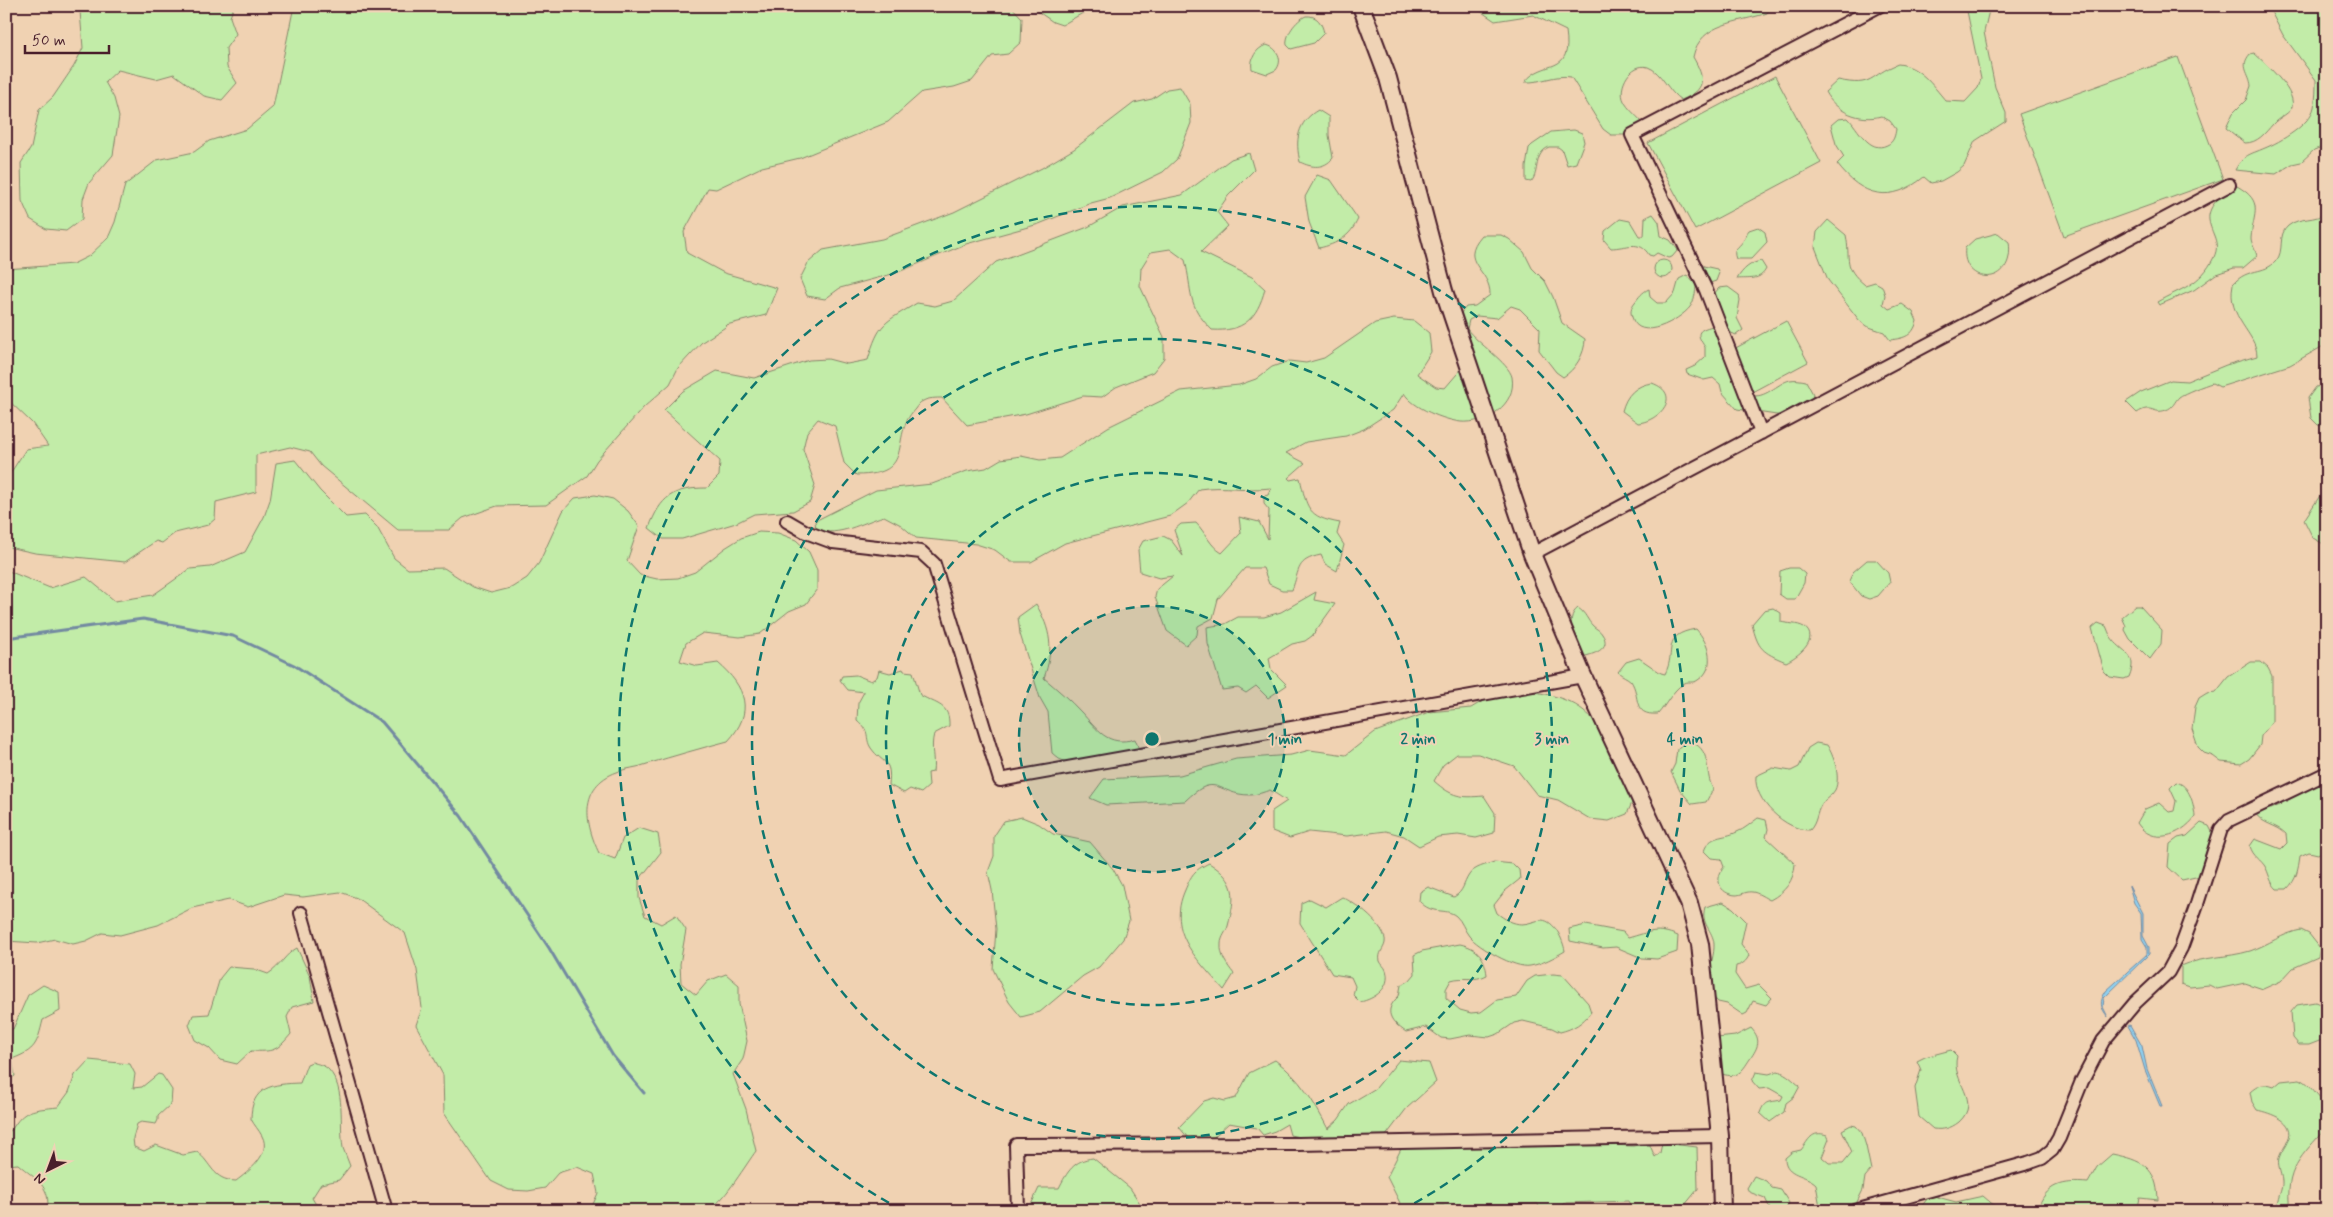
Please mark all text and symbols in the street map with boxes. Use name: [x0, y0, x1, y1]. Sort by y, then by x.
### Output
scale bar: [25, 22, 109, 54]
text: 50 m: [32, 31, 66, 51]
centre of rings: [1143, 730, 1161, 748]
text: 1 min: [1268, 730, 1302, 750]
text: 2 min: [1400, 730, 1436, 750]
text: 3 min: [1535, 730, 1569, 750]
text: 4 min: [1667, 730, 1703, 750]
north arrow: [22, 1144, 72, 1194]
text: N: [30, 1169, 49, 1189]

